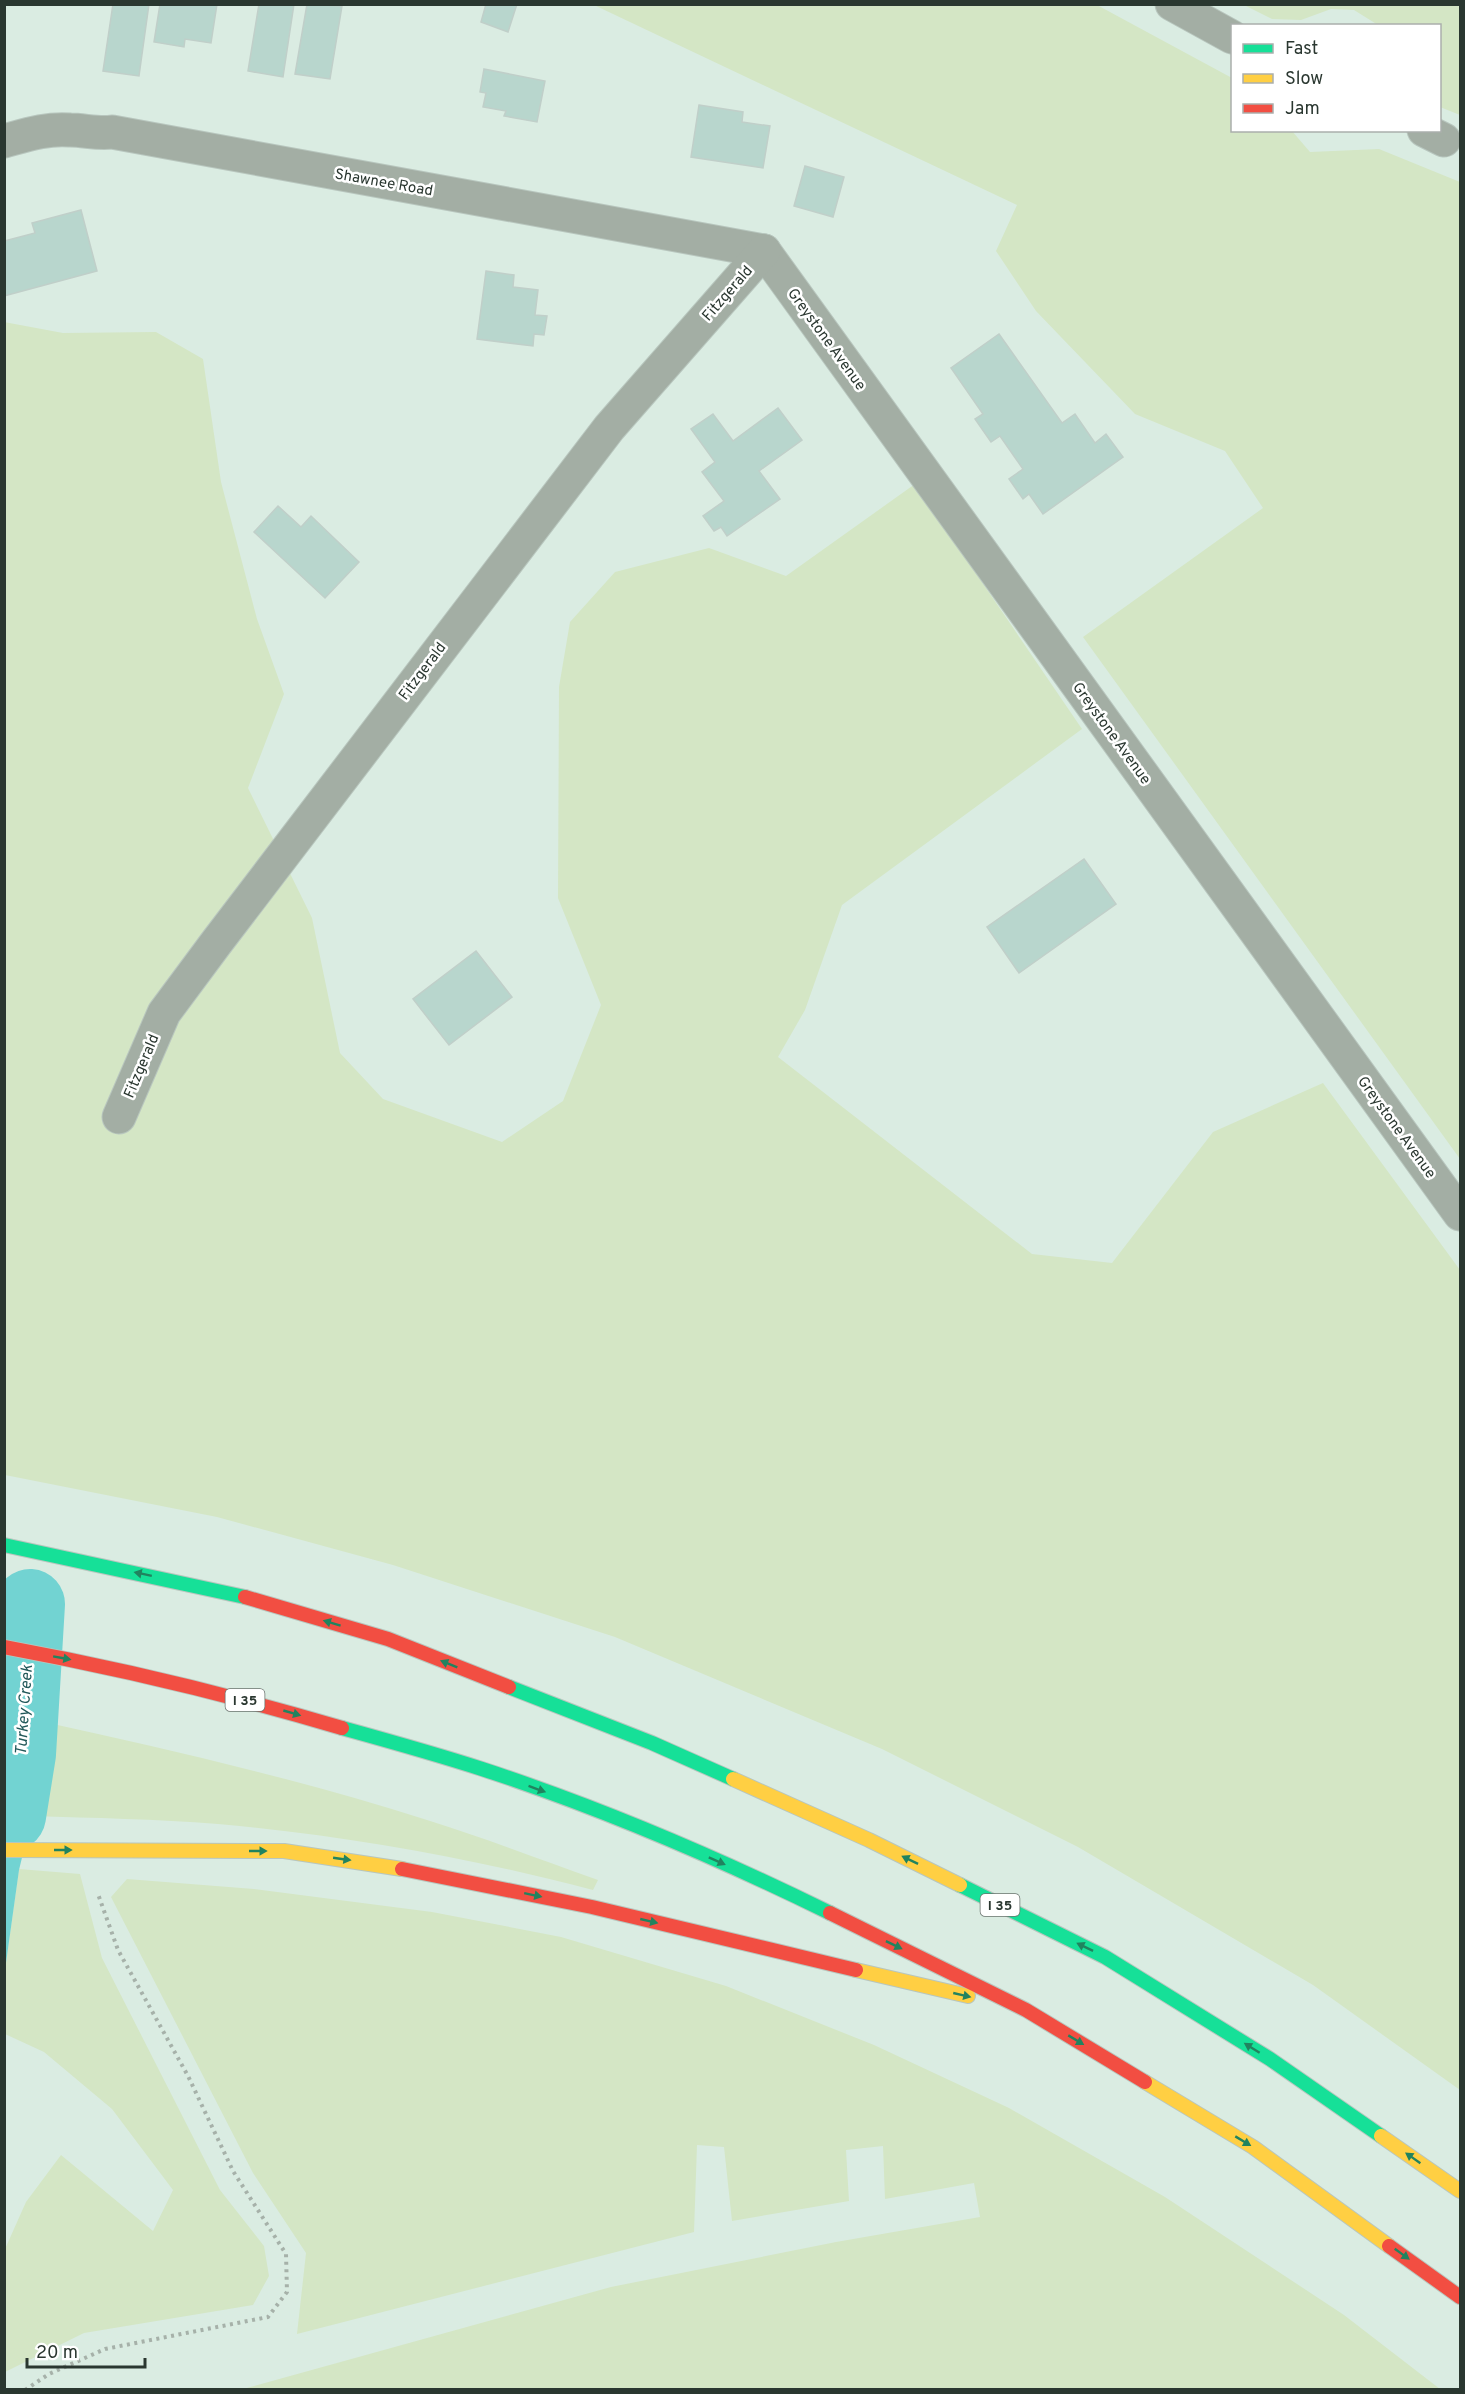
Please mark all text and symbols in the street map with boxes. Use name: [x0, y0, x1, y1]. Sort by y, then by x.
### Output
legend: [1231, 24, 1441, 132]
text: Fast: [1285, 38, 1318, 61]
text: Slow: [1285, 68, 1323, 91]
text: Jam: [1285, 98, 1320, 121]
street label: Shawnee Road: [333, 165, 434, 201]
street label: Fitzgerald: [699, 262, 757, 326]
street label: Greystone Avenue: [782, 285, 869, 395]
street label: Fitzgerald: [395, 639, 451, 705]
street label: Greystone Avenue: [1067, 679, 1154, 789]
street label: Fitzgerald: [120, 1032, 164, 1101]
street label: Greystone Avenue: [1352, 1073, 1439, 1183]
one-way arrow: [134, 1569, 152, 1579]
one-way arrow: [323, 1618, 341, 1627]
one-way arrow: [53, 1654, 72, 1663]
one-way arrow: [440, 1659, 458, 1668]
water label: Turkey Creek: [12, 1663, 38, 1756]
road number: I 35: [226, 1689, 264, 1711]
one-way arrow: [284, 1709, 302, 1718]
one-way arrow: [528, 1784, 546, 1794]
one-way arrow: [53, 1845, 72, 1855]
one-way arrow: [248, 1846, 267, 1856]
one-way arrow: [332, 1855, 351, 1864]
one-way arrow: [902, 1856, 919, 1865]
one-way arrow: [709, 1857, 726, 1866]
one-way arrow: [524, 1890, 543, 1900]
road number: I 35: [980, 1894, 1020, 1916]
one-way arrow: [640, 1916, 658, 1926]
one-way arrow: [885, 1940, 902, 1949]
one-way arrow: [1076, 1942, 1093, 1952]
one-way arrow: [952, 1990, 971, 2000]
one-way arrow: [1068, 2035, 1084, 2046]
one-way arrow: [1244, 2042, 1260, 2053]
one-way arrow: [1235, 2136, 1251, 2147]
one-way arrow: [1404, 2152, 1421, 2163]
one-way arrow: [1394, 2248, 1410, 2260]
scale bar: [27, 2331, 146, 2369]
text: 20 m: [36, 2342, 78, 2365]

